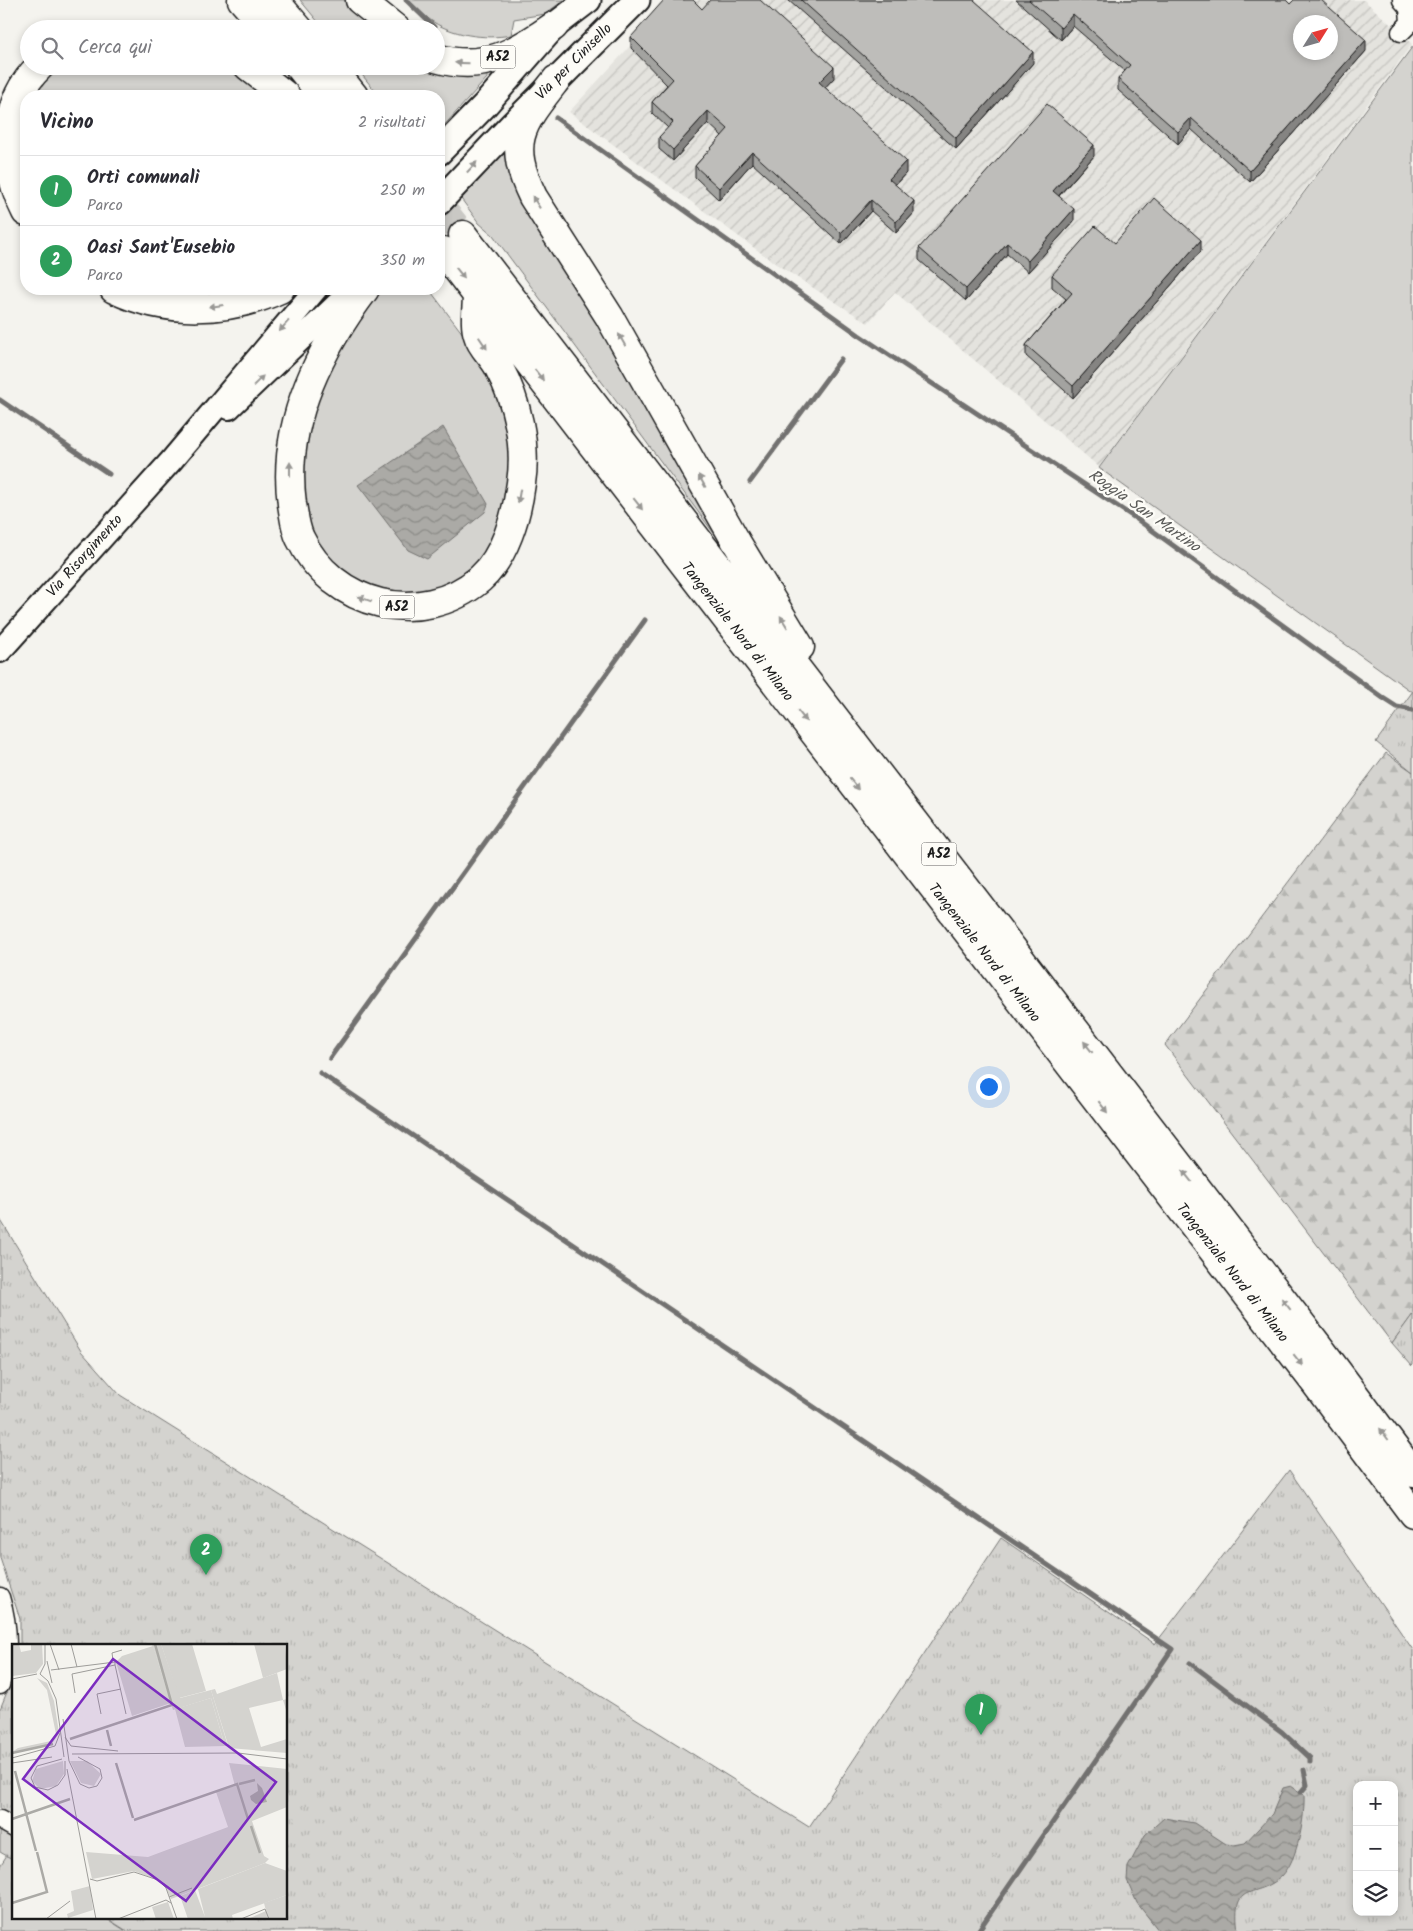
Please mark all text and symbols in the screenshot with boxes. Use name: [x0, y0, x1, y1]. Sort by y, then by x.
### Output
north arrow: [1293, 15, 1338, 60]
street label: Via per Cinisello: [530, 18, 618, 106]
search box: [20, 20, 445, 75]
text: Cerca qui: [78, 33, 152, 63]
icon: search: [38, 34, 66, 62]
road number: A52: [480, 46, 516, 68]
one-way arrow: [453, 59, 469, 67]
text: Vicino: [40, 106, 94, 139]
text: 2 risultati: [358, 110, 425, 135]
one-way arrow: [466, 161, 478, 173]
text: Orti comunali: [87, 163, 199, 193]
text: 1: [54, 178, 58, 203]
text: 250 m: [380, 178, 425, 203]
text: Parco: [87, 193, 123, 218]
one-way arrow: [532, 195, 541, 208]
text: Oasi Sant'Eusebio: [87, 233, 235, 263]
text: 2: [51, 248, 61, 273]
text: 350 m: [380, 248, 425, 273]
text: Parco: [87, 263, 123, 288]
one-way arrow: [454, 266, 465, 279]
one-way arrow: [208, 302, 224, 310]
one-way arrow: [278, 319, 289, 332]
one-way arrow: [618, 332, 626, 347]
one-way arrow: [478, 336, 488, 349]
one-way arrow: [533, 369, 544, 382]
one-way arrow: [252, 375, 264, 387]
one-way arrow: [286, 460, 294, 476]
water label: Roggia San Martino: [1083, 463, 1207, 560]
one-way arrow: [698, 474, 706, 489]
one-way arrow: [514, 489, 522, 505]
one-way arrow: [633, 497, 644, 510]
street label: Via Risorgimento: [41, 509, 129, 603]
street label: Tangenziale Nord di Milano: [675, 557, 800, 707]
one-way arrow: [358, 595, 373, 602]
road number: A52: [380, 596, 414, 618]
one-way arrow: [779, 615, 788, 628]
one-way arrow: [796, 709, 807, 722]
one-way arrow: [849, 777, 860, 790]
road number: A52: [922, 842, 956, 866]
street label: Tangenziale Nord di Milano: [922, 878, 1047, 1028]
one-way arrow: [1082, 1041, 1093, 1054]
your location: [976, 1074, 1002, 1100]
one-way arrow: [1098, 1100, 1109, 1113]
one-way arrow: [1182, 1169, 1192, 1183]
street label: Tangenziale Nord di Milano: [1170, 1198, 1295, 1348]
one-way arrow: [1281, 1297, 1291, 1311]
one-way arrow: [1293, 1353, 1304, 1366]
one-way arrow: [1379, 1427, 1389, 1441]
pin: 2: [190, 1534, 222, 1575]
inset map: [12, 1644, 288, 1918]
pin: 1: [965, 1694, 997, 1735]
map controls: [1353, 1781, 1398, 1916]
button: +: [1353, 1781, 1398, 1826]
button: −: [1353, 1826, 1398, 1871]
button: layers: [1353, 1871, 1398, 1916]

